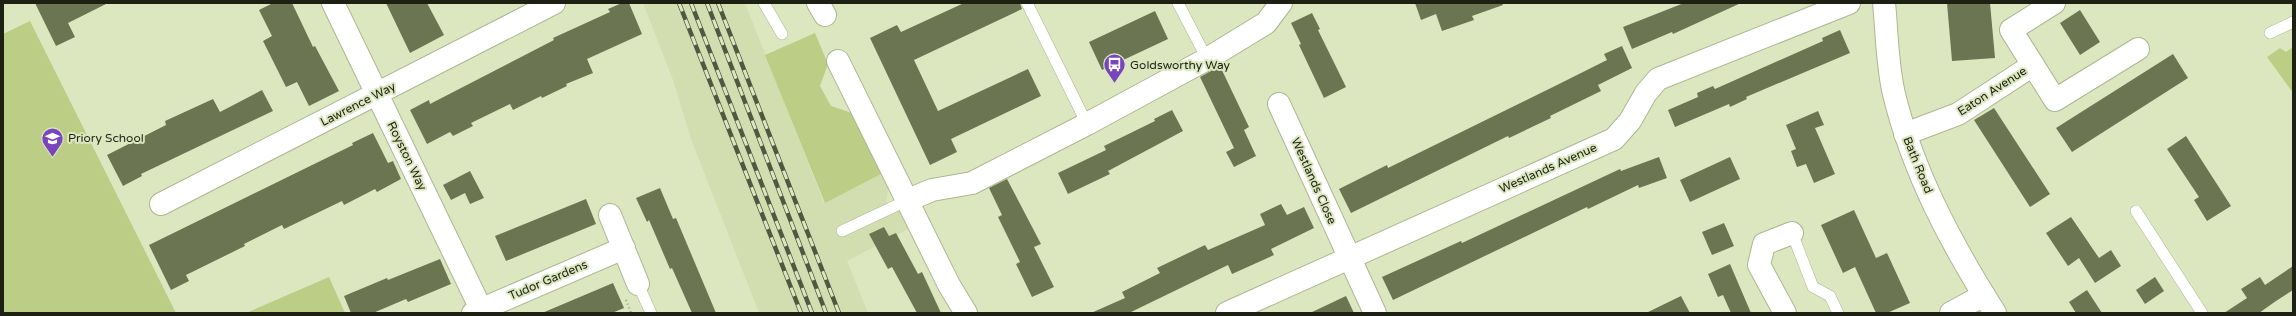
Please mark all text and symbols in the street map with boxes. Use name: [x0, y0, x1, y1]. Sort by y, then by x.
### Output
bus stop icon: Goldsworthy Way: [1102, 52, 1128, 85]
place label: Goldsworthy Way: [1130, 58, 1231, 72]
street label: Eaton Avenue: [1955, 63, 2029, 118]
street label: Lawrence Way: [318, 79, 398, 129]
street label: Royston Way: [384, 119, 430, 193]
school or university icon: Priory School: [39, 125, 65, 158]
place label: Priory School: [68, 131, 144, 145]
street label: Bath Road: [1900, 135, 1936, 195]
street label: Westlands Close: [1289, 136, 1339, 227]
street label: Westlands Avenue: [1497, 140, 1599, 196]
street label: Tudor Gardens: [507, 257, 590, 303]

